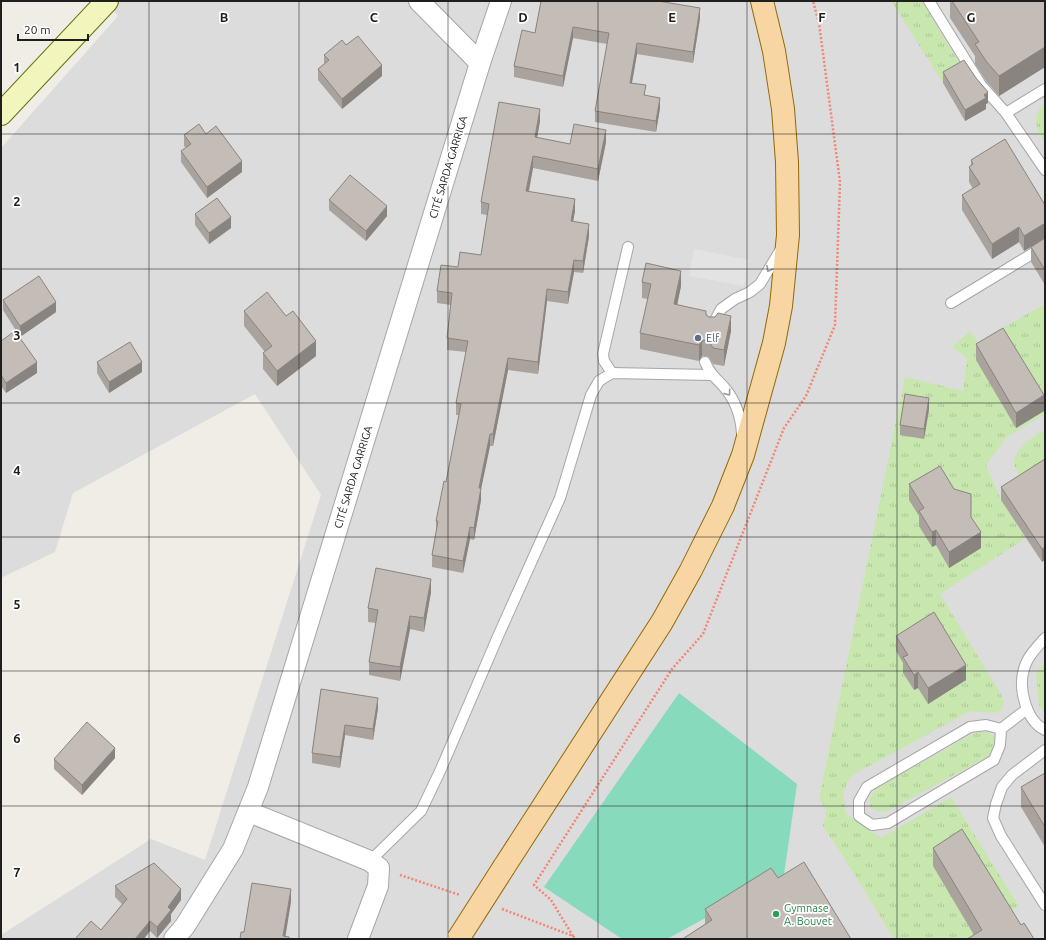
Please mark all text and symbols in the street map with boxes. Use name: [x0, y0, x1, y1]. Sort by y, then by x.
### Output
text: B: [220, 10, 229, 24]
text: C: [370, 10, 379, 24]
text: D: [518, 10, 528, 24]
text: E: [668, 10, 676, 24]
text: F: [818, 10, 826, 24]
text: G: [967, 10, 976, 24]
scale bar: [18, 16, 88, 42]
text: 20 m: [24, 23, 51, 36]
text: 1: [13, 60, 21, 74]
street label: CITÉ SARDA GARRIGA: [426, 113, 470, 220]
text: 2: [13, 194, 21, 208]
one-way arrow: [767, 265, 774, 272]
text: 3: [13, 328, 21, 342]
place label: Elf: [706, 332, 720, 344]
marker: Elf: [693, 333, 703, 343]
one-way arrow: [723, 388, 730, 395]
street label: CITÉ SARDA GARRIGA: [331, 423, 375, 530]
text: 4: [13, 463, 21, 477]
text: 5: [13, 597, 21, 611]
text: 6: [13, 731, 21, 745]
text: 7: [13, 865, 21, 879]
place label: Gymnase A. Bouvet: [784, 902, 833, 927]
marker: Gymnase A. Bouvet: [771, 909, 781, 919]

